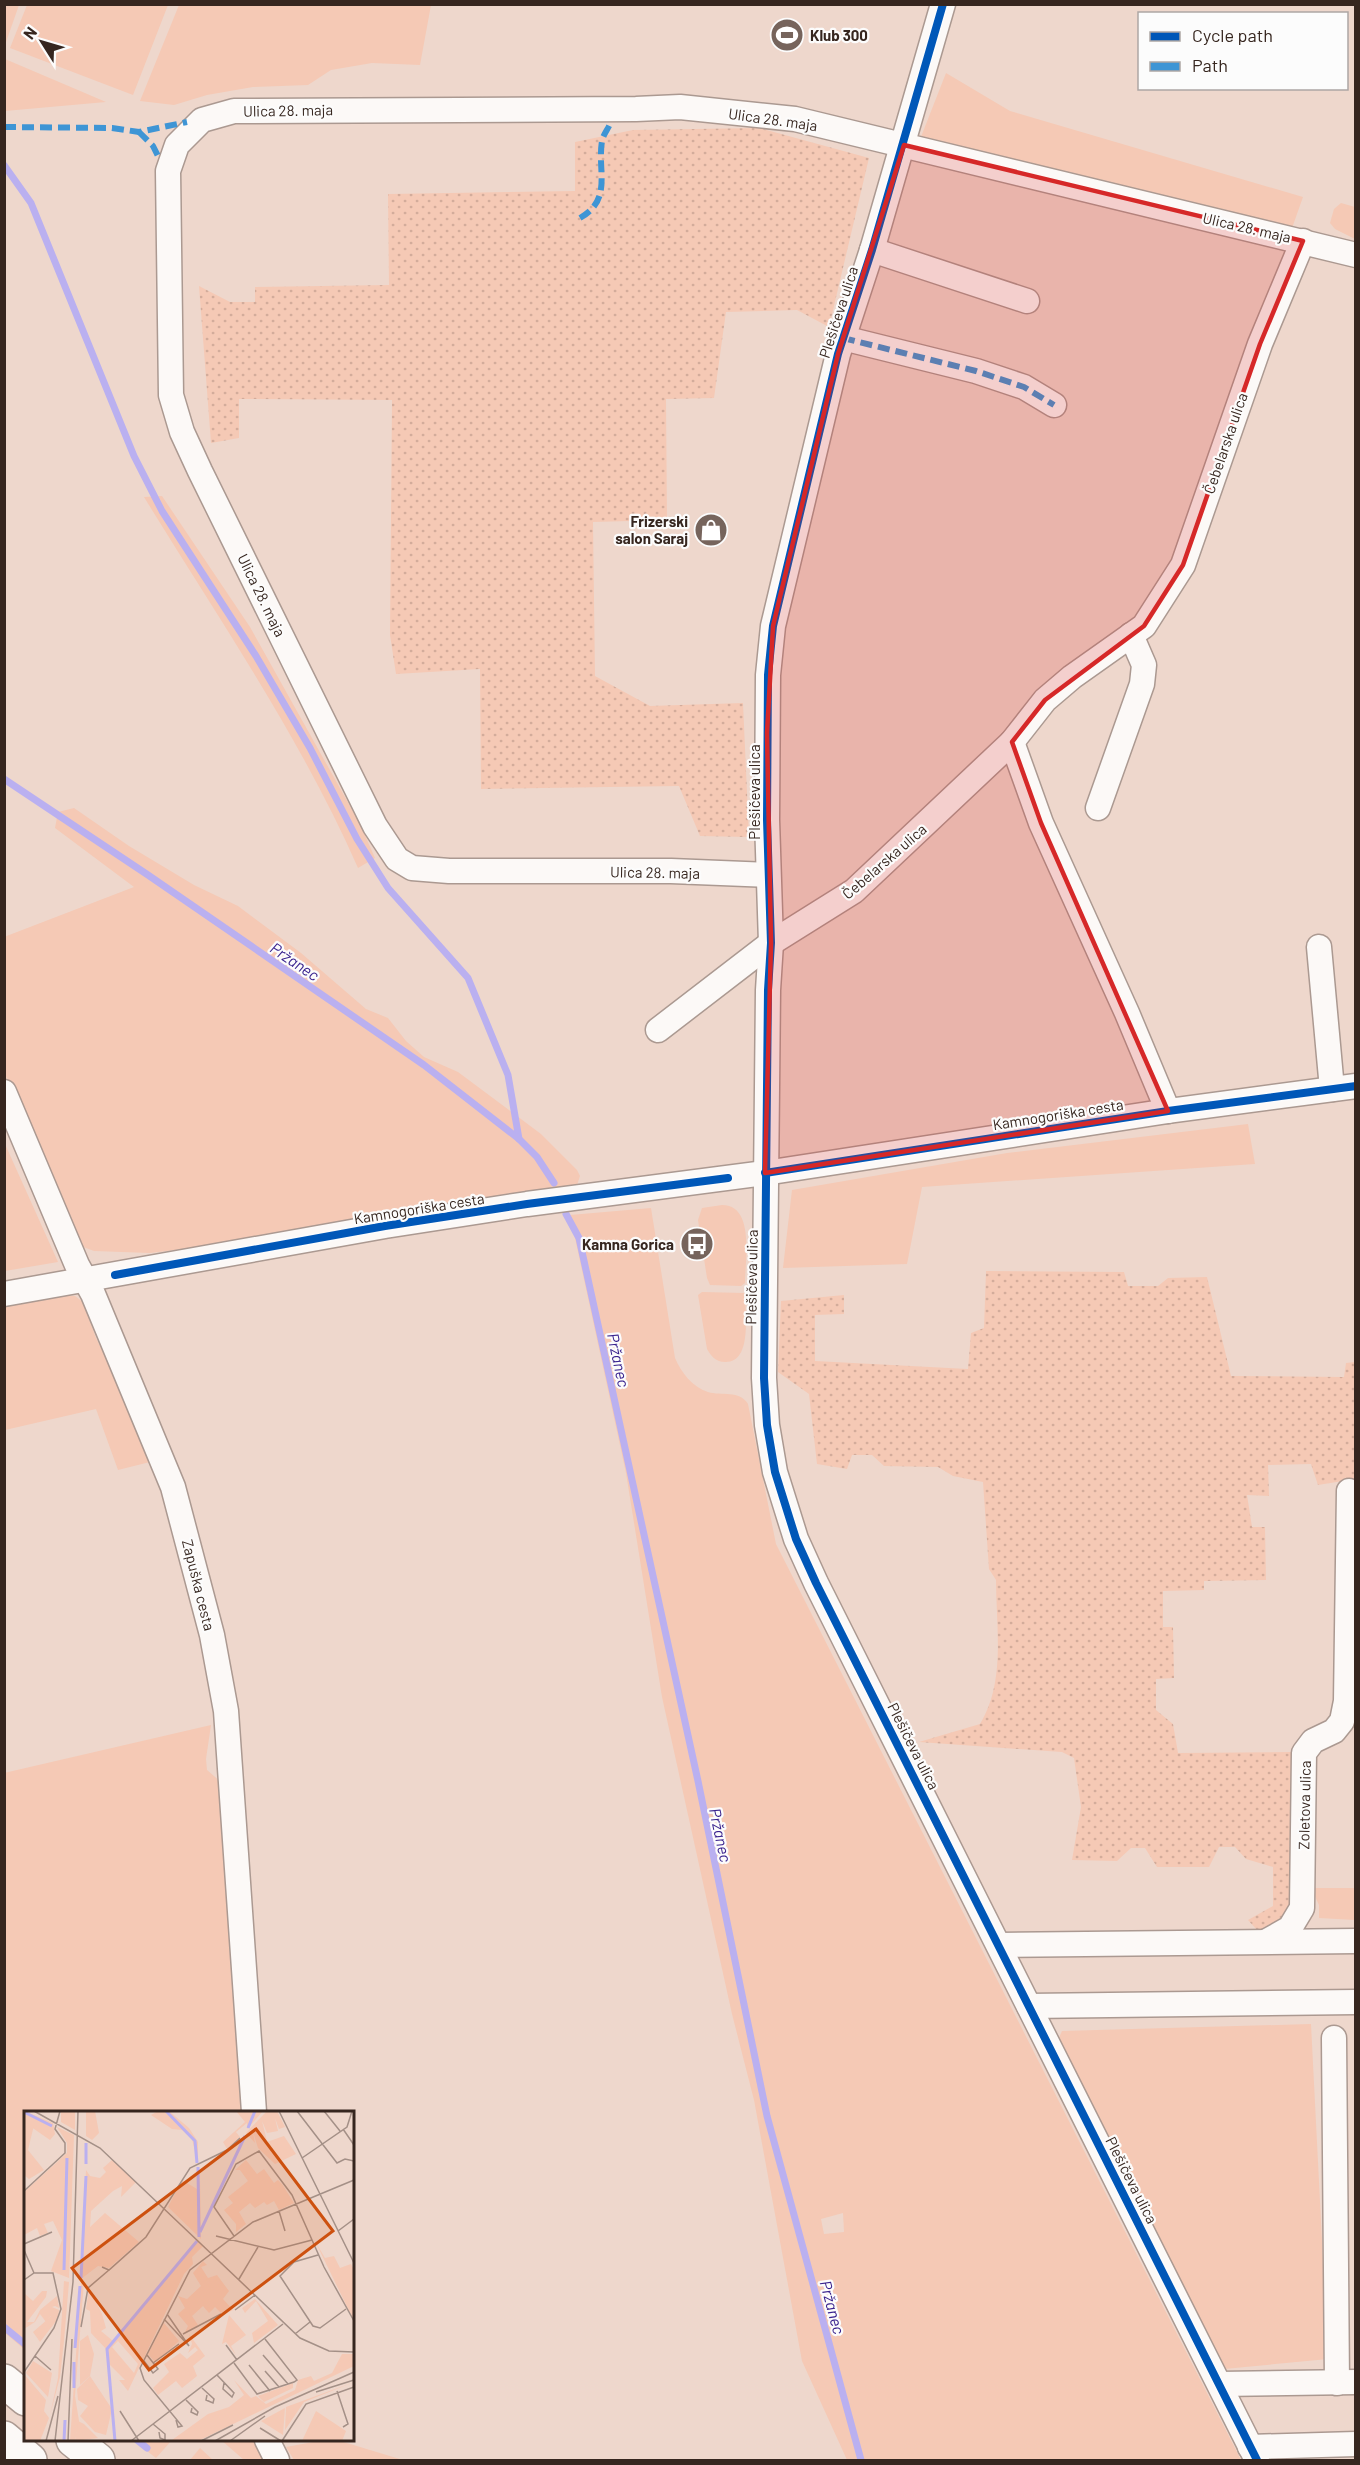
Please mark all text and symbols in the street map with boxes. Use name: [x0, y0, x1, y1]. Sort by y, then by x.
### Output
north arrow: [12, 12, 72, 72]
legend: [1138, 12, 1348, 90]
sports icon: Klub 300: [769, 17, 805, 53]
text: N: [19, 23, 40, 43]
text: Cycle path: [1192, 24, 1273, 46]
place label: Klub 300: [810, 26, 868, 44]
text: Path: [1192, 54, 1228, 76]
street label: Ulica 28. maja: [243, 100, 333, 120]
street label: Ulica 28. maja: [727, 104, 819, 134]
street label: Ulica 28. maja: [1201, 208, 1293, 246]
street label: Plešičeva ulica: [815, 264, 861, 360]
street label: Čebelarska ulica: [1199, 390, 1251, 496]
place label: Frizerski salon Saraj: [615, 512, 688, 547]
shop icon: Frizerski salon Saraj: [693, 512, 729, 548]
street label: Ulica 28. maja: [234, 551, 290, 639]
street label: Plešičeva ulica: [745, 744, 763, 840]
street label: Čebelarska ulica: [838, 820, 930, 902]
street label: Ulica 28. maja: [610, 862, 700, 882]
water label: Pržanec: [267, 938, 323, 984]
street label: Kamnogoriška cesta: [991, 1095, 1125, 1133]
street label: Kamnogoriška cesta: [352, 1189, 486, 1227]
bus stop icon: Kamna Gorica: [679, 1226, 715, 1262]
street label: Plešičeva ulica: [741, 1229, 761, 1325]
place label: Kamna Gorica: [582, 1235, 674, 1253]
water label: Pržanec: [604, 1331, 634, 1389]
street label: Zapuška cesta: [179, 1537, 219, 1633]
street label: Plešičeva ulica: [884, 1699, 944, 1793]
street label: Zoletova ulica: [1294, 1760, 1314, 1850]
water label: Pržanec: [706, 1806, 736, 1864]
inset map: [24, 2111, 354, 2441]
street label: Plešičeva ulica: [1102, 2133, 1162, 2227]
water label: Pržanec: [817, 2278, 849, 2336]

